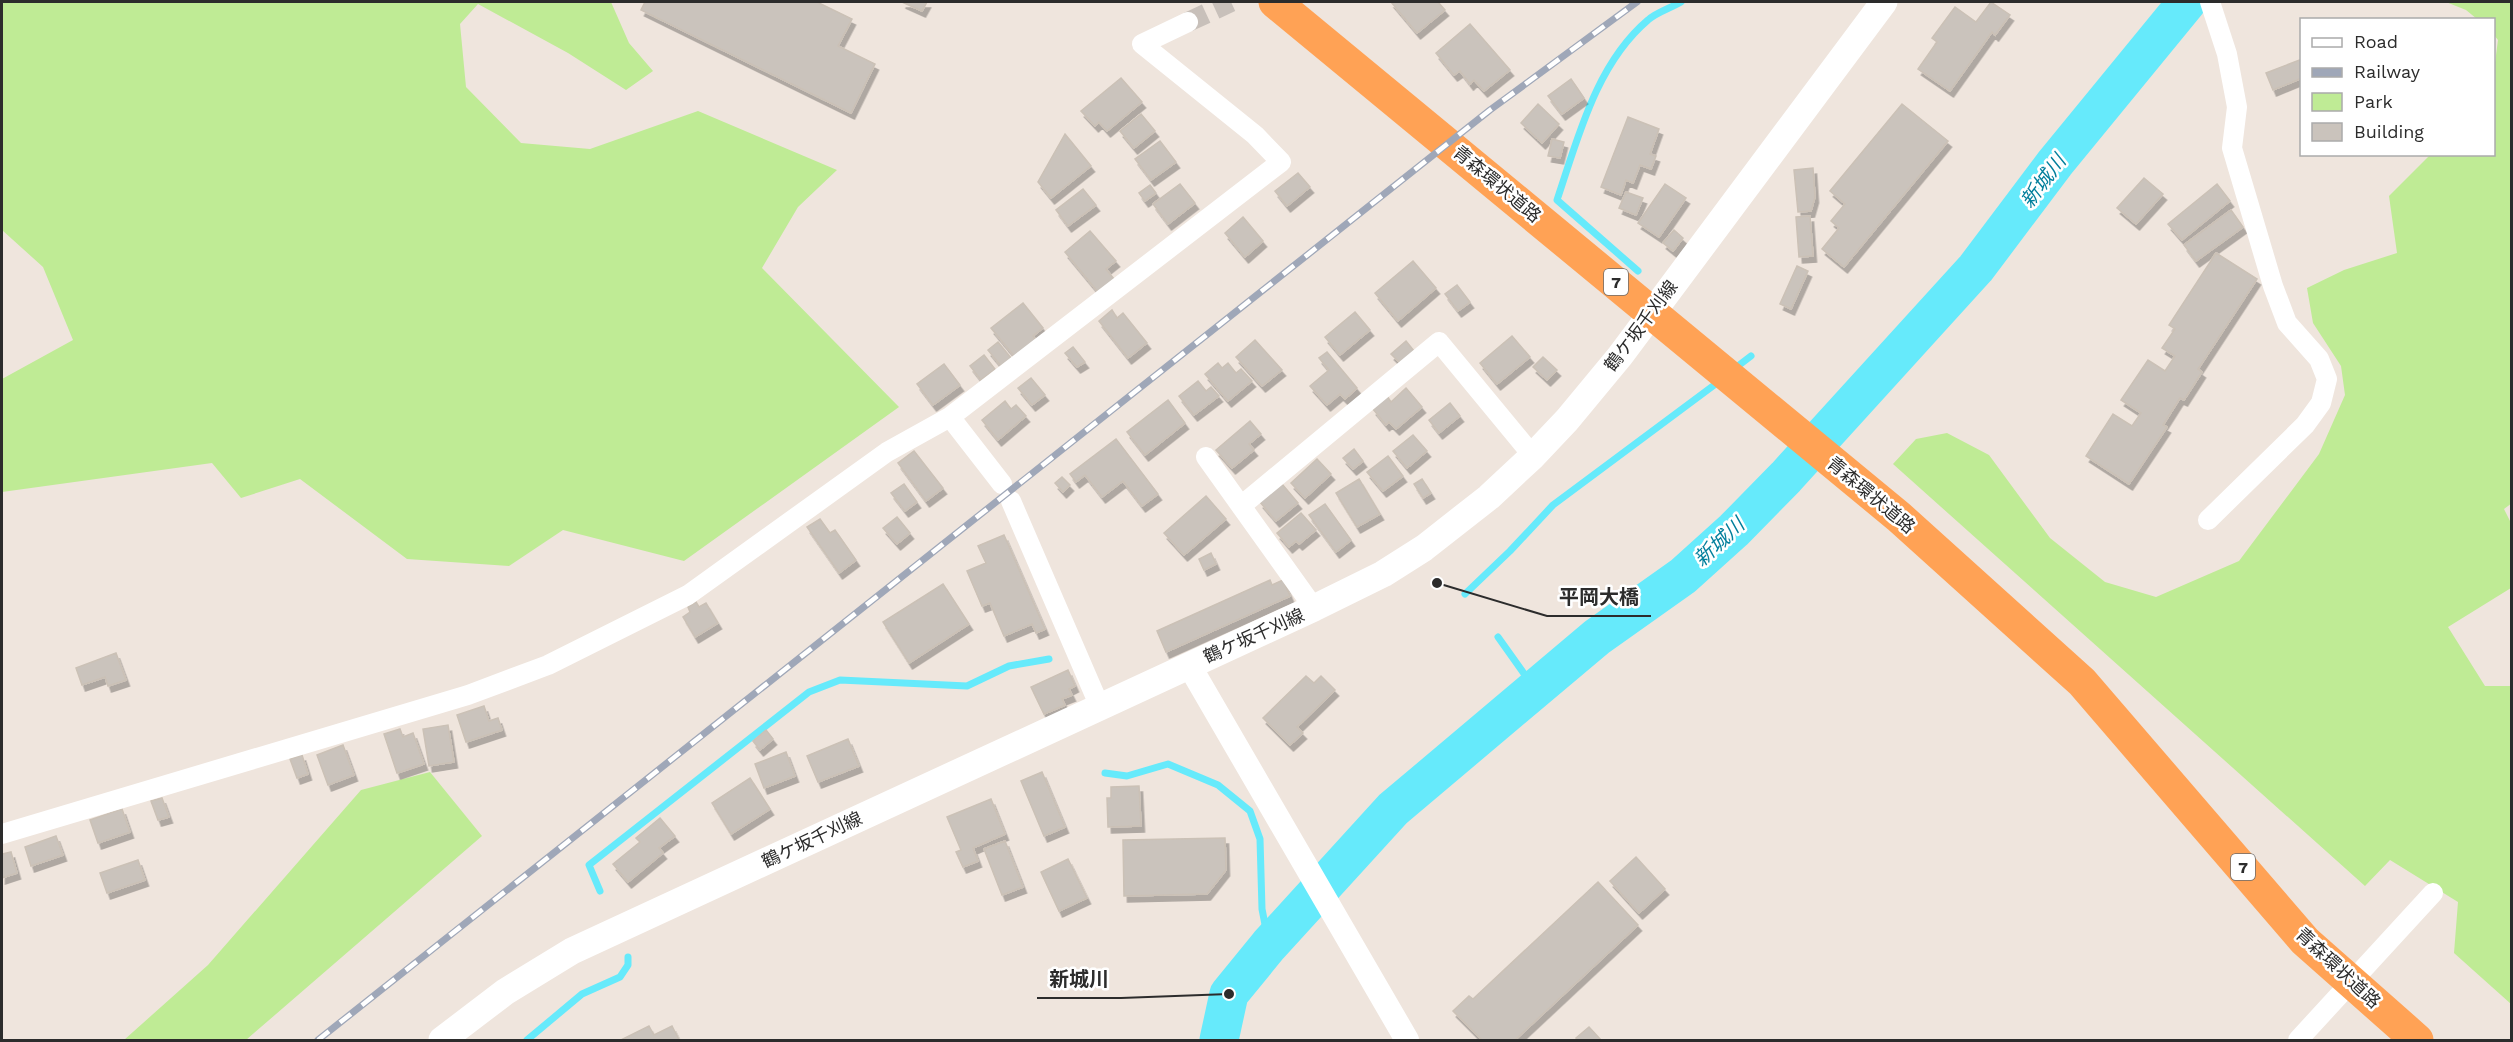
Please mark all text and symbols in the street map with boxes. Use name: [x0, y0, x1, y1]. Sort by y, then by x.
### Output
legend: [2300, 18, 2495, 156]
text: Road: [2354, 31, 2398, 52]
text: Railway: [2354, 61, 2421, 82]
text: Park: [2354, 91, 2393, 112]
text: Building: [2354, 121, 2424, 142]
street label: 青森環状道路: [1449, 141, 1545, 226]
water label: 新城川: [2015, 148, 2072, 212]
road number: 7: [1604, 269, 1628, 295]
street label: 鶴ケ坂千刈線: [1600, 276, 1681, 375]
street label: 青森環状道路: [1823, 452, 1919, 537]
water label: 新城川: [1689, 511, 1751, 571]
callout: 平岡大橋: [1547, 578, 1651, 616]
text: 平岡大橋: [1559, 585, 1639, 609]
street label: 鶴ケ坂千刈線: [1200, 604, 1307, 667]
street label: 鶴ケ坂千刈線: [758, 807, 865, 872]
road number: 7: [2231, 854, 2255, 880]
street label: 青森環状道路: [2292, 923, 2385, 1012]
callout: 新城川: [1037, 960, 1121, 998]
text: 新城川: [1049, 967, 1109, 991]

